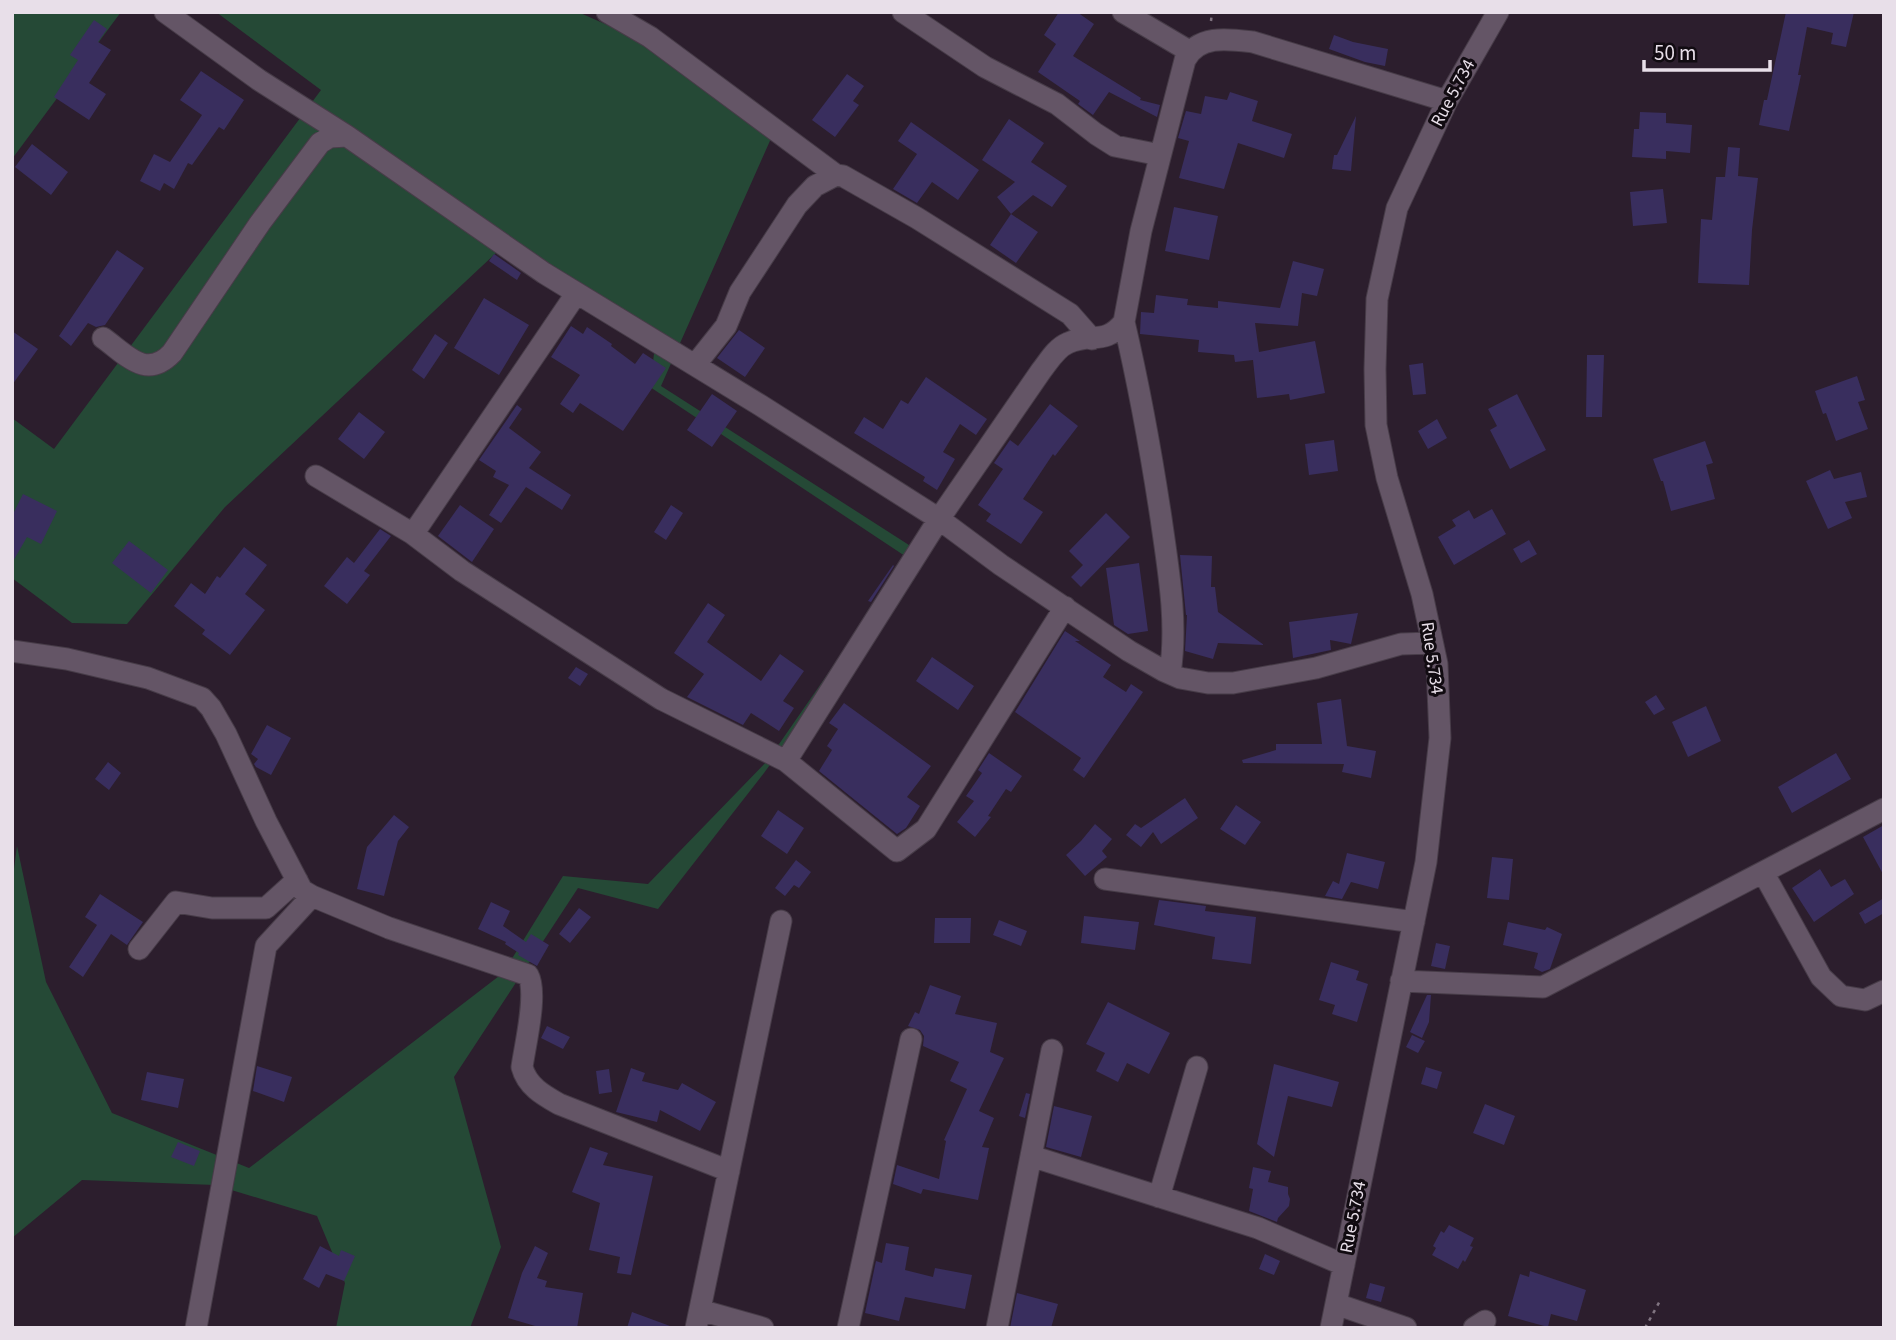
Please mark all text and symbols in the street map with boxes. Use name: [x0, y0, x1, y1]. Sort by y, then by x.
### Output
scale bar: [1644, 28, 1770, 72]
text: 50 m: [1654, 38, 1696, 68]
street label: Rue 5.734: [1425, 55, 1481, 131]
street label: Rue 5.734: [1415, 620, 1449, 696]
street label: Rue 5.734: [1334, 1179, 1372, 1255]

